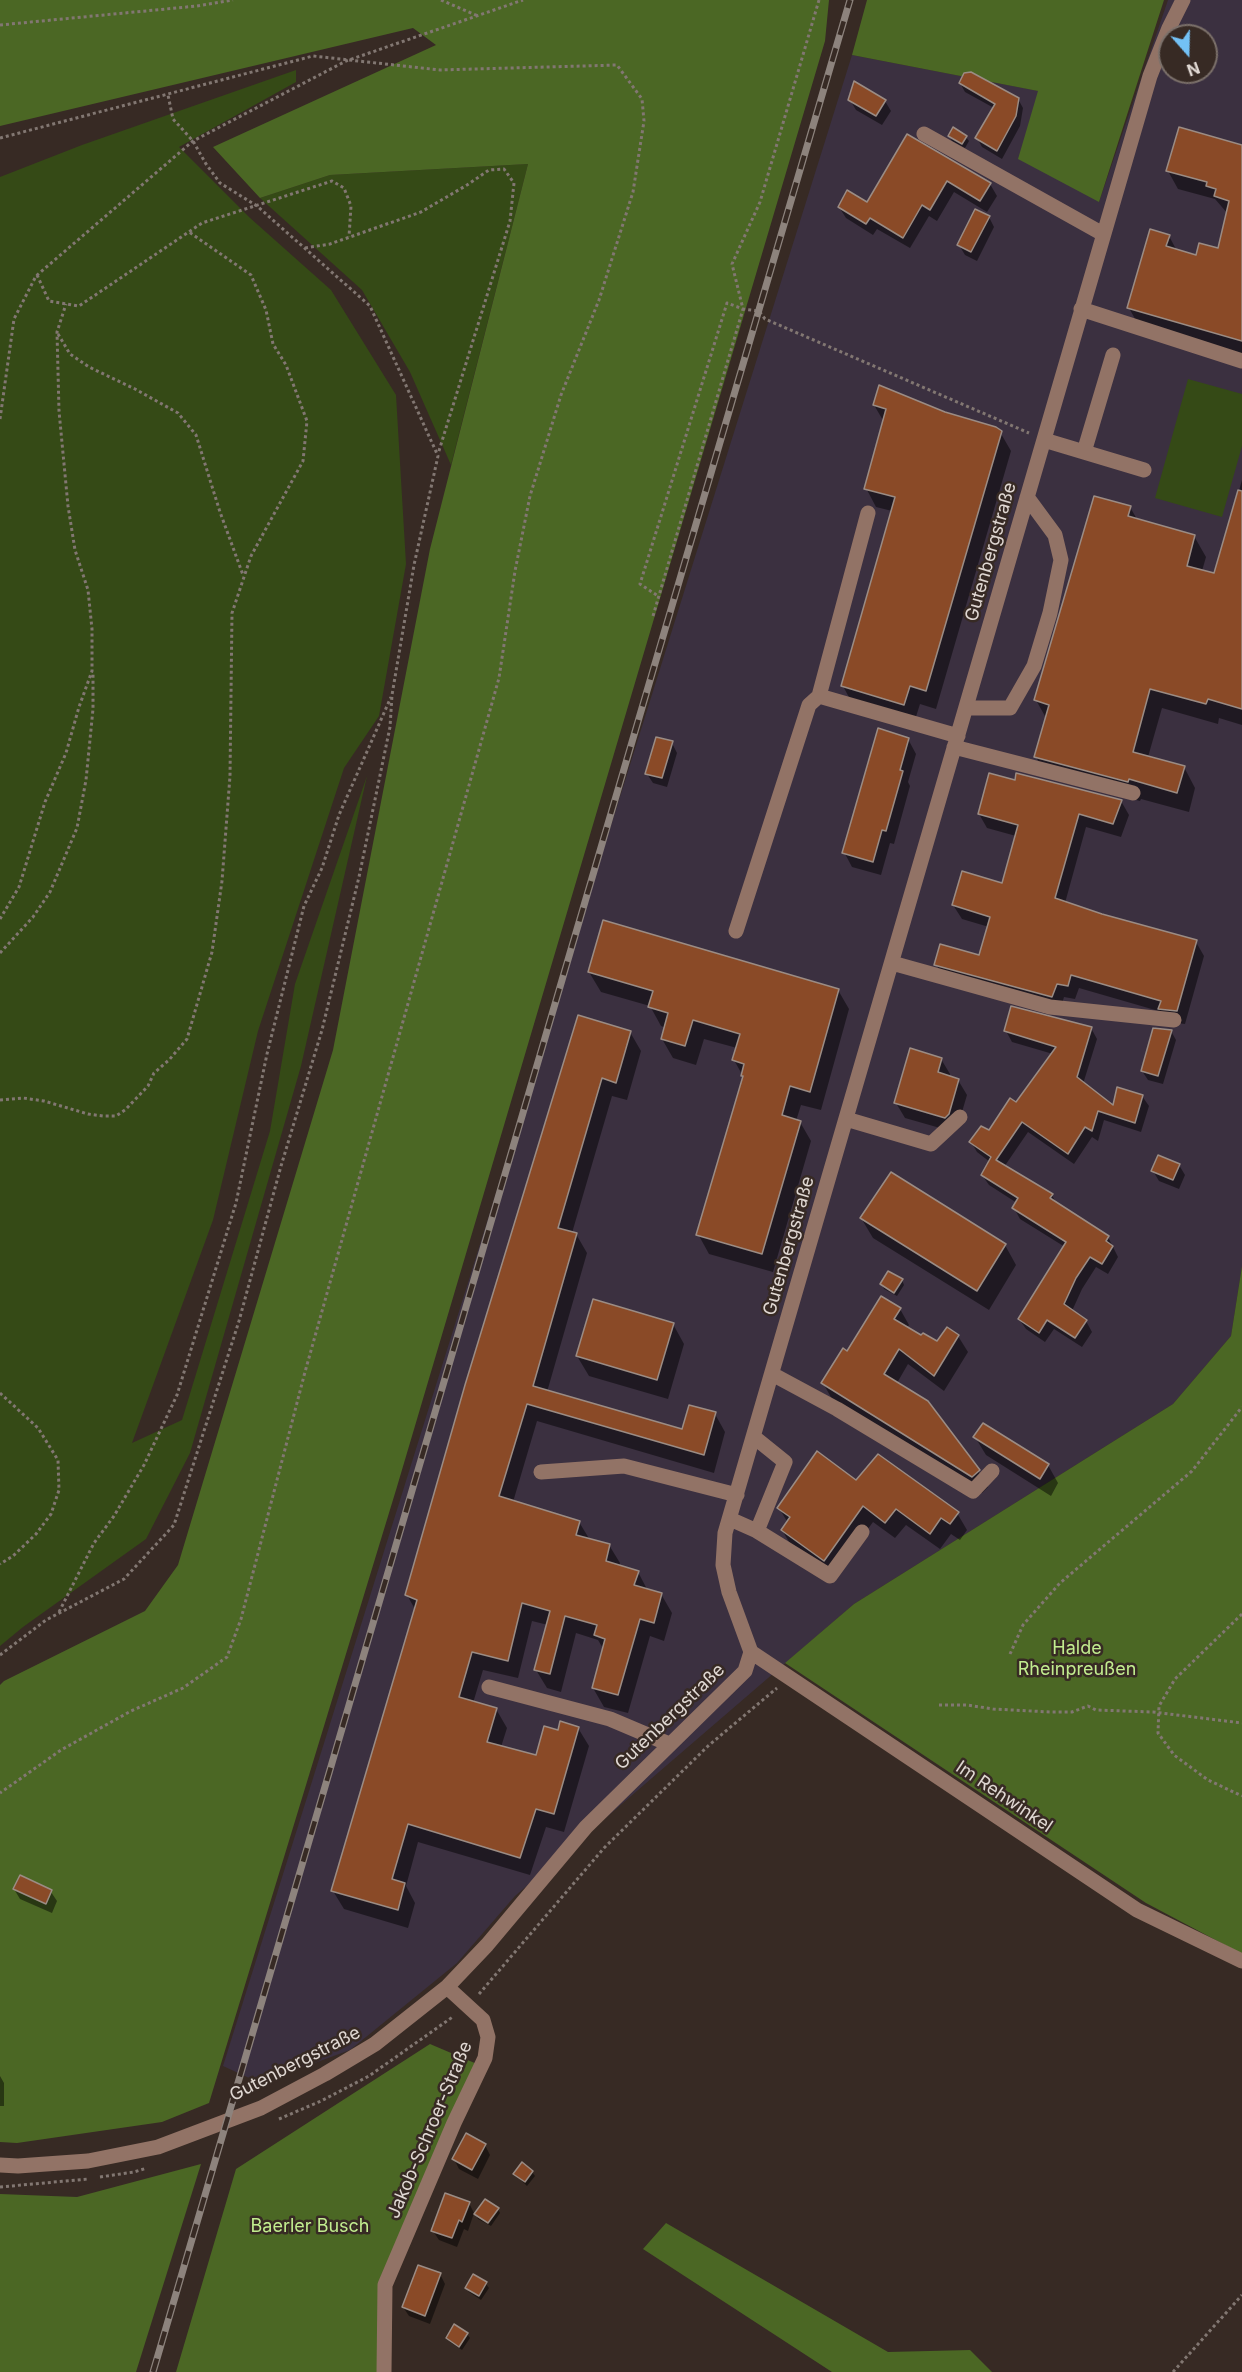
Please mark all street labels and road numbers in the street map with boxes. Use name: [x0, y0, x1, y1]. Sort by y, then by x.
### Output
street label: Gutenbergstraße: [961, 480, 1021, 624]
street label: Gutenbergstraße: [759, 1174, 819, 1318]
street label: Gutenbergstraße: [611, 1659, 729, 1775]
street label: Im Rehwinkel: [951, 1757, 1057, 1837]
street label: Gutenbergstraße: [226, 2022, 364, 2106]
street label: Jakob-Schroer-Straße: [383, 2038, 477, 2222]

